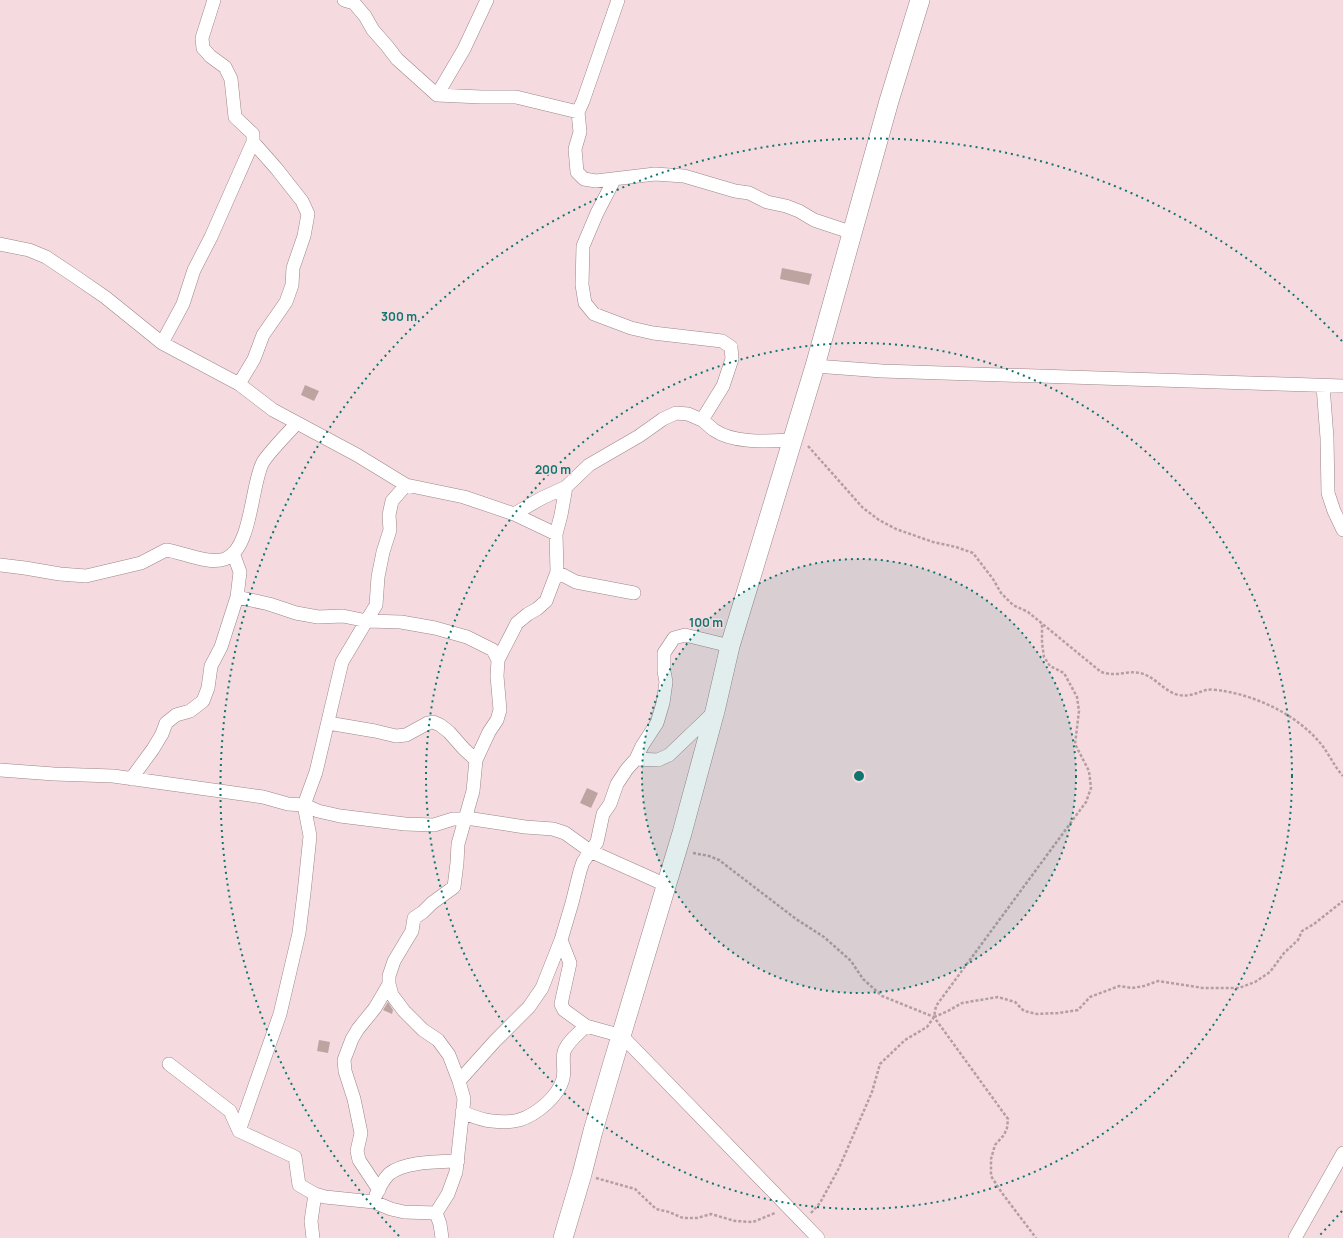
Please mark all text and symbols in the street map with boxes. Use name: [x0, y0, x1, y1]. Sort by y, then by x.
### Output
text: 300 m: [381, 308, 417, 325]
text: 200 m: [535, 461, 571, 478]
text: 100 m: [689, 614, 723, 631]
centre of rings: [852, 769, 866, 783]

